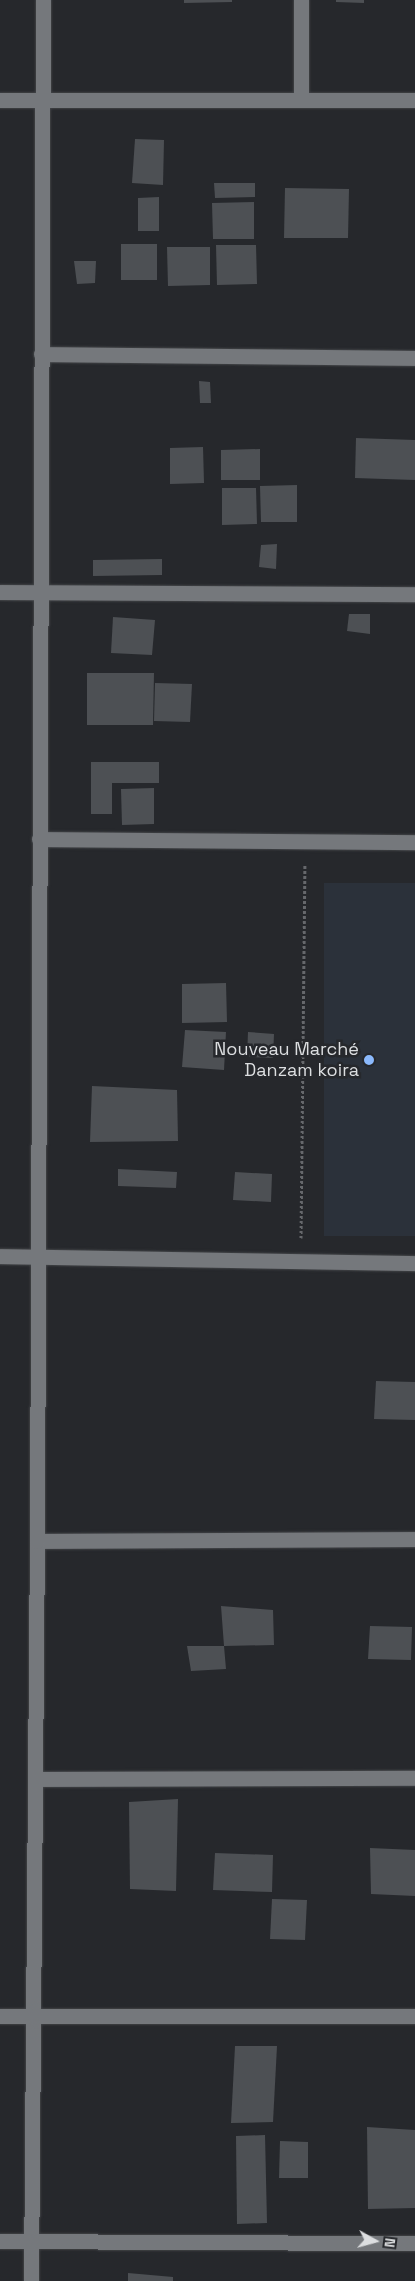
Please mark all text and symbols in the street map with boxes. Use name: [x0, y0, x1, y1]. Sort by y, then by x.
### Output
place label: Nouveau Marché Danzam koira: [214, 1039, 359, 1082]
marker: Nouveau Marché Danzam koira: [363, 1054, 375, 1066]
north arrow: [350, 2216, 400, 2266]
text: N: [380, 2237, 399, 2249]

